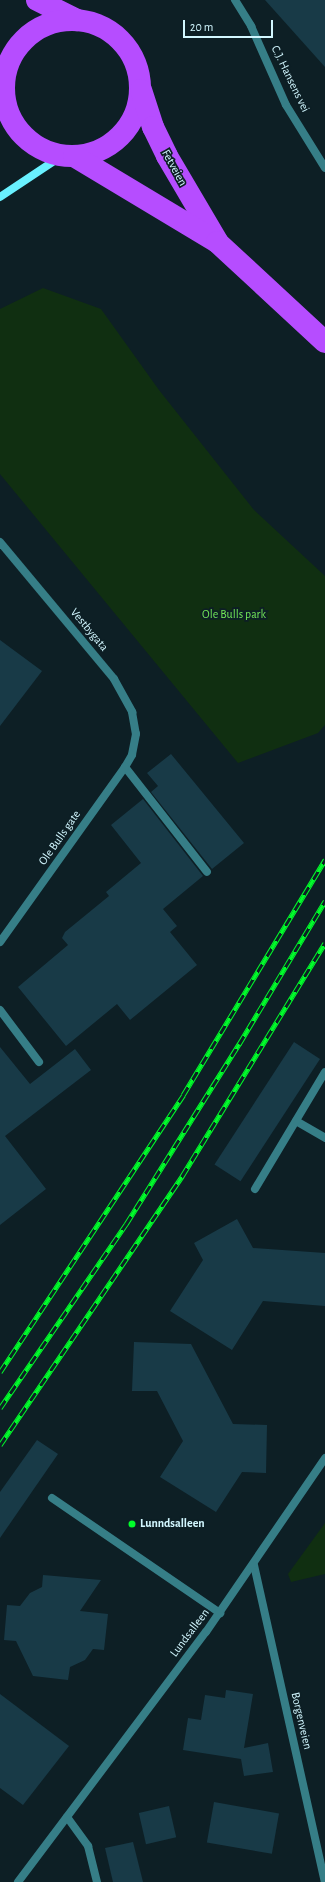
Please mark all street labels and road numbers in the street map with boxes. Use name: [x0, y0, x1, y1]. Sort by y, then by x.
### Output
street label: C.J. Hansens vei: [268, 43, 312, 115]
street label: Fetveien: [158, 147, 190, 189]
street label: Vestbygata: [67, 606, 111, 654]
street label: Ole Bulls gate: [36, 808, 84, 868]
street label: Lundsalleen: [167, 1606, 213, 1660]
street label: Borgenveien: [287, 1691, 315, 1751]

